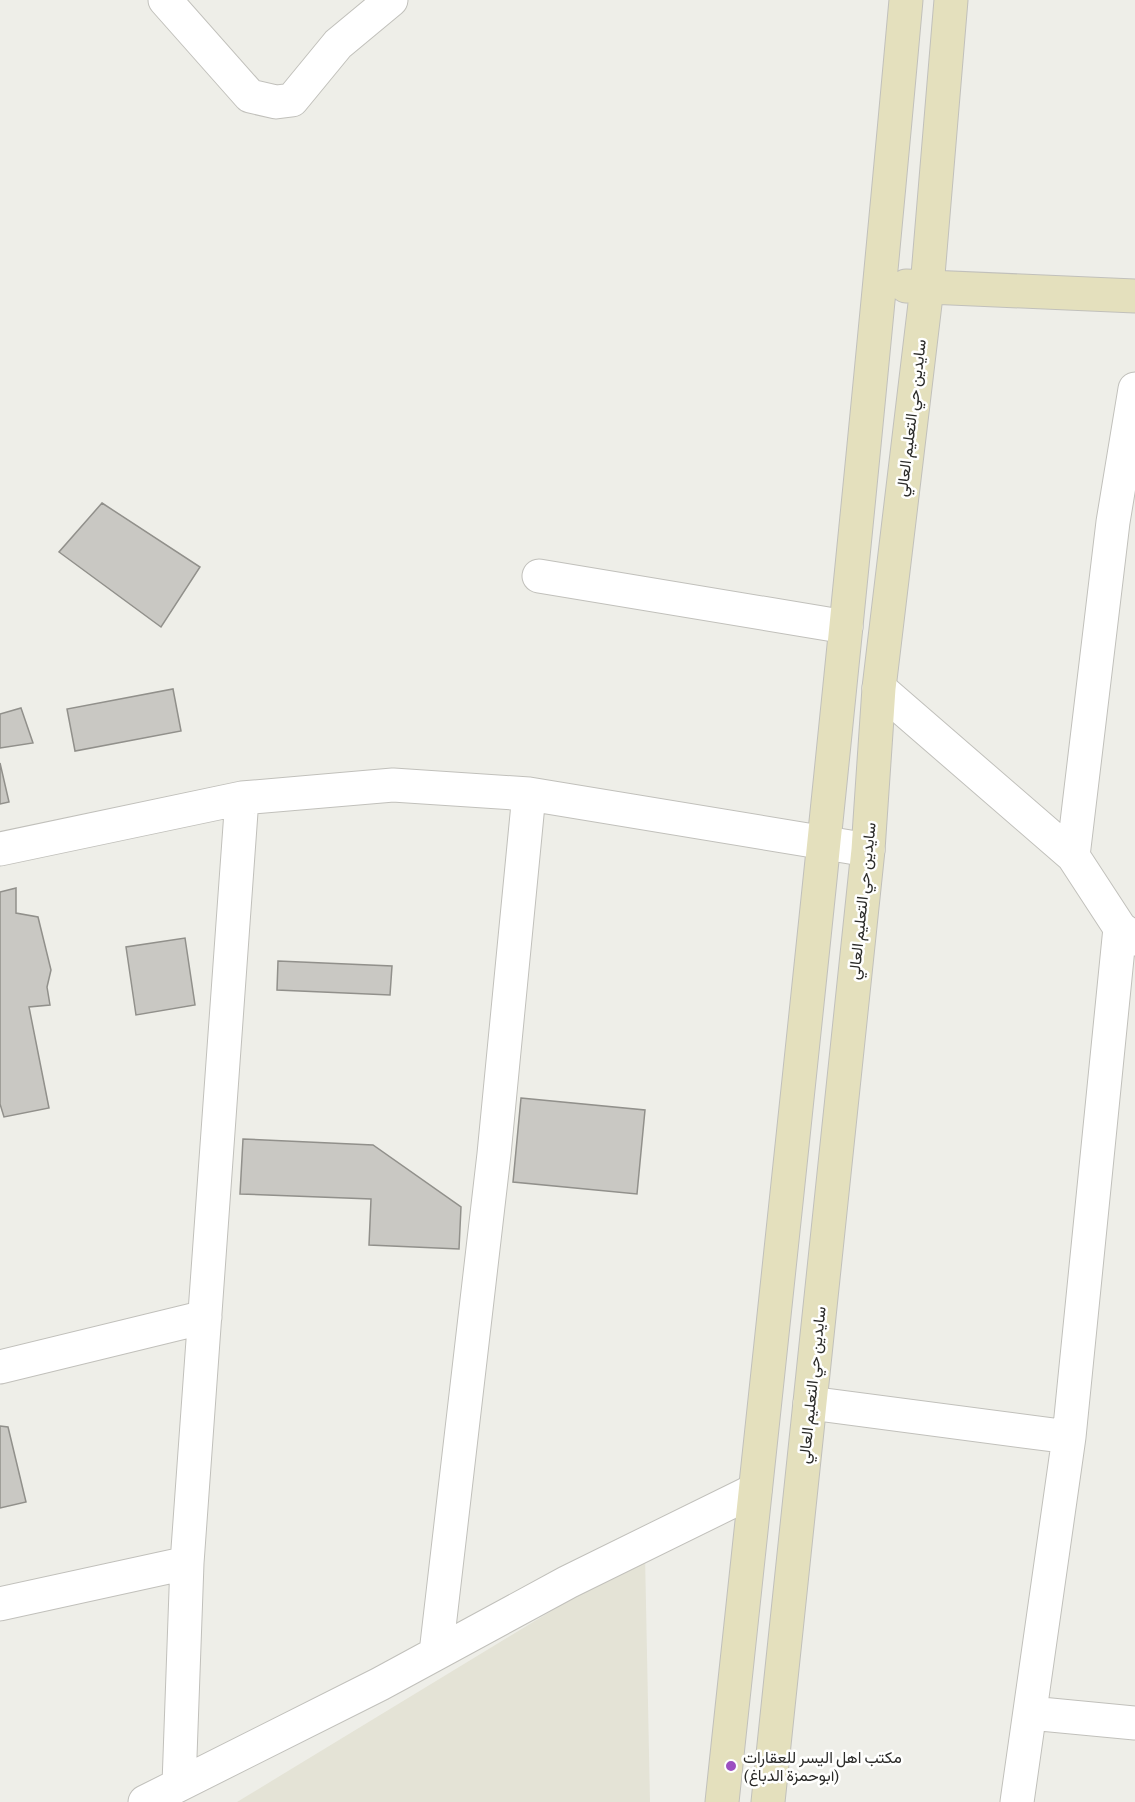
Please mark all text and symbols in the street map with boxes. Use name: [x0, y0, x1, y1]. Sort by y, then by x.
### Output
street label: سايدين حي التعليم العالي: [893, 338, 934, 498]
street label: سايدين حي التعليم العالي: [845, 821, 884, 981]
street label: سايدين حي التعليم العالي: [795, 1305, 834, 1465]
place label: مكتب اهل اليسر للعقارات (ابوحمزة الدباغ): [743, 1749, 902, 1787]
marker: مكتب اهل اليسر للعقارات (ابوحمزة الدباغ): [724, 1759, 738, 1773]

